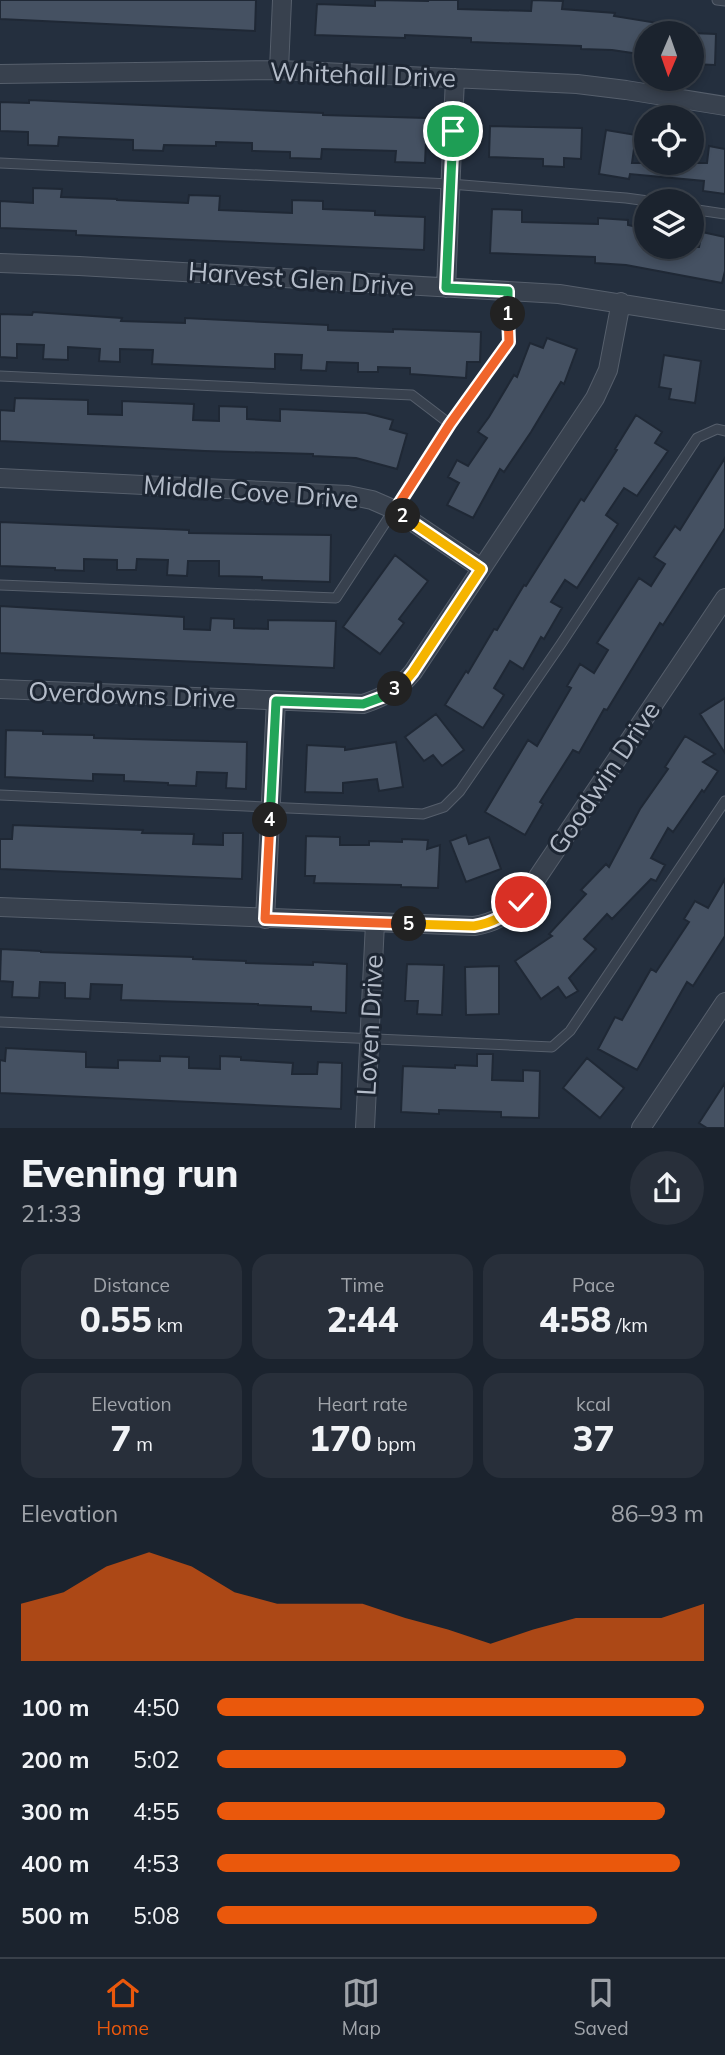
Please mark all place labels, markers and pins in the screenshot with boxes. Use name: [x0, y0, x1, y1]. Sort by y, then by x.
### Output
pin: [423, 101, 483, 161]
pin: 1: [490, 296, 526, 332]
pin: 2: [386, 498, 420, 534]
pin: 3: [378, 672, 412, 706]
pin: 4: [252, 802, 288, 838]
pin: [491, 872, 551, 932]
pin: 5: [392, 906, 426, 942]

